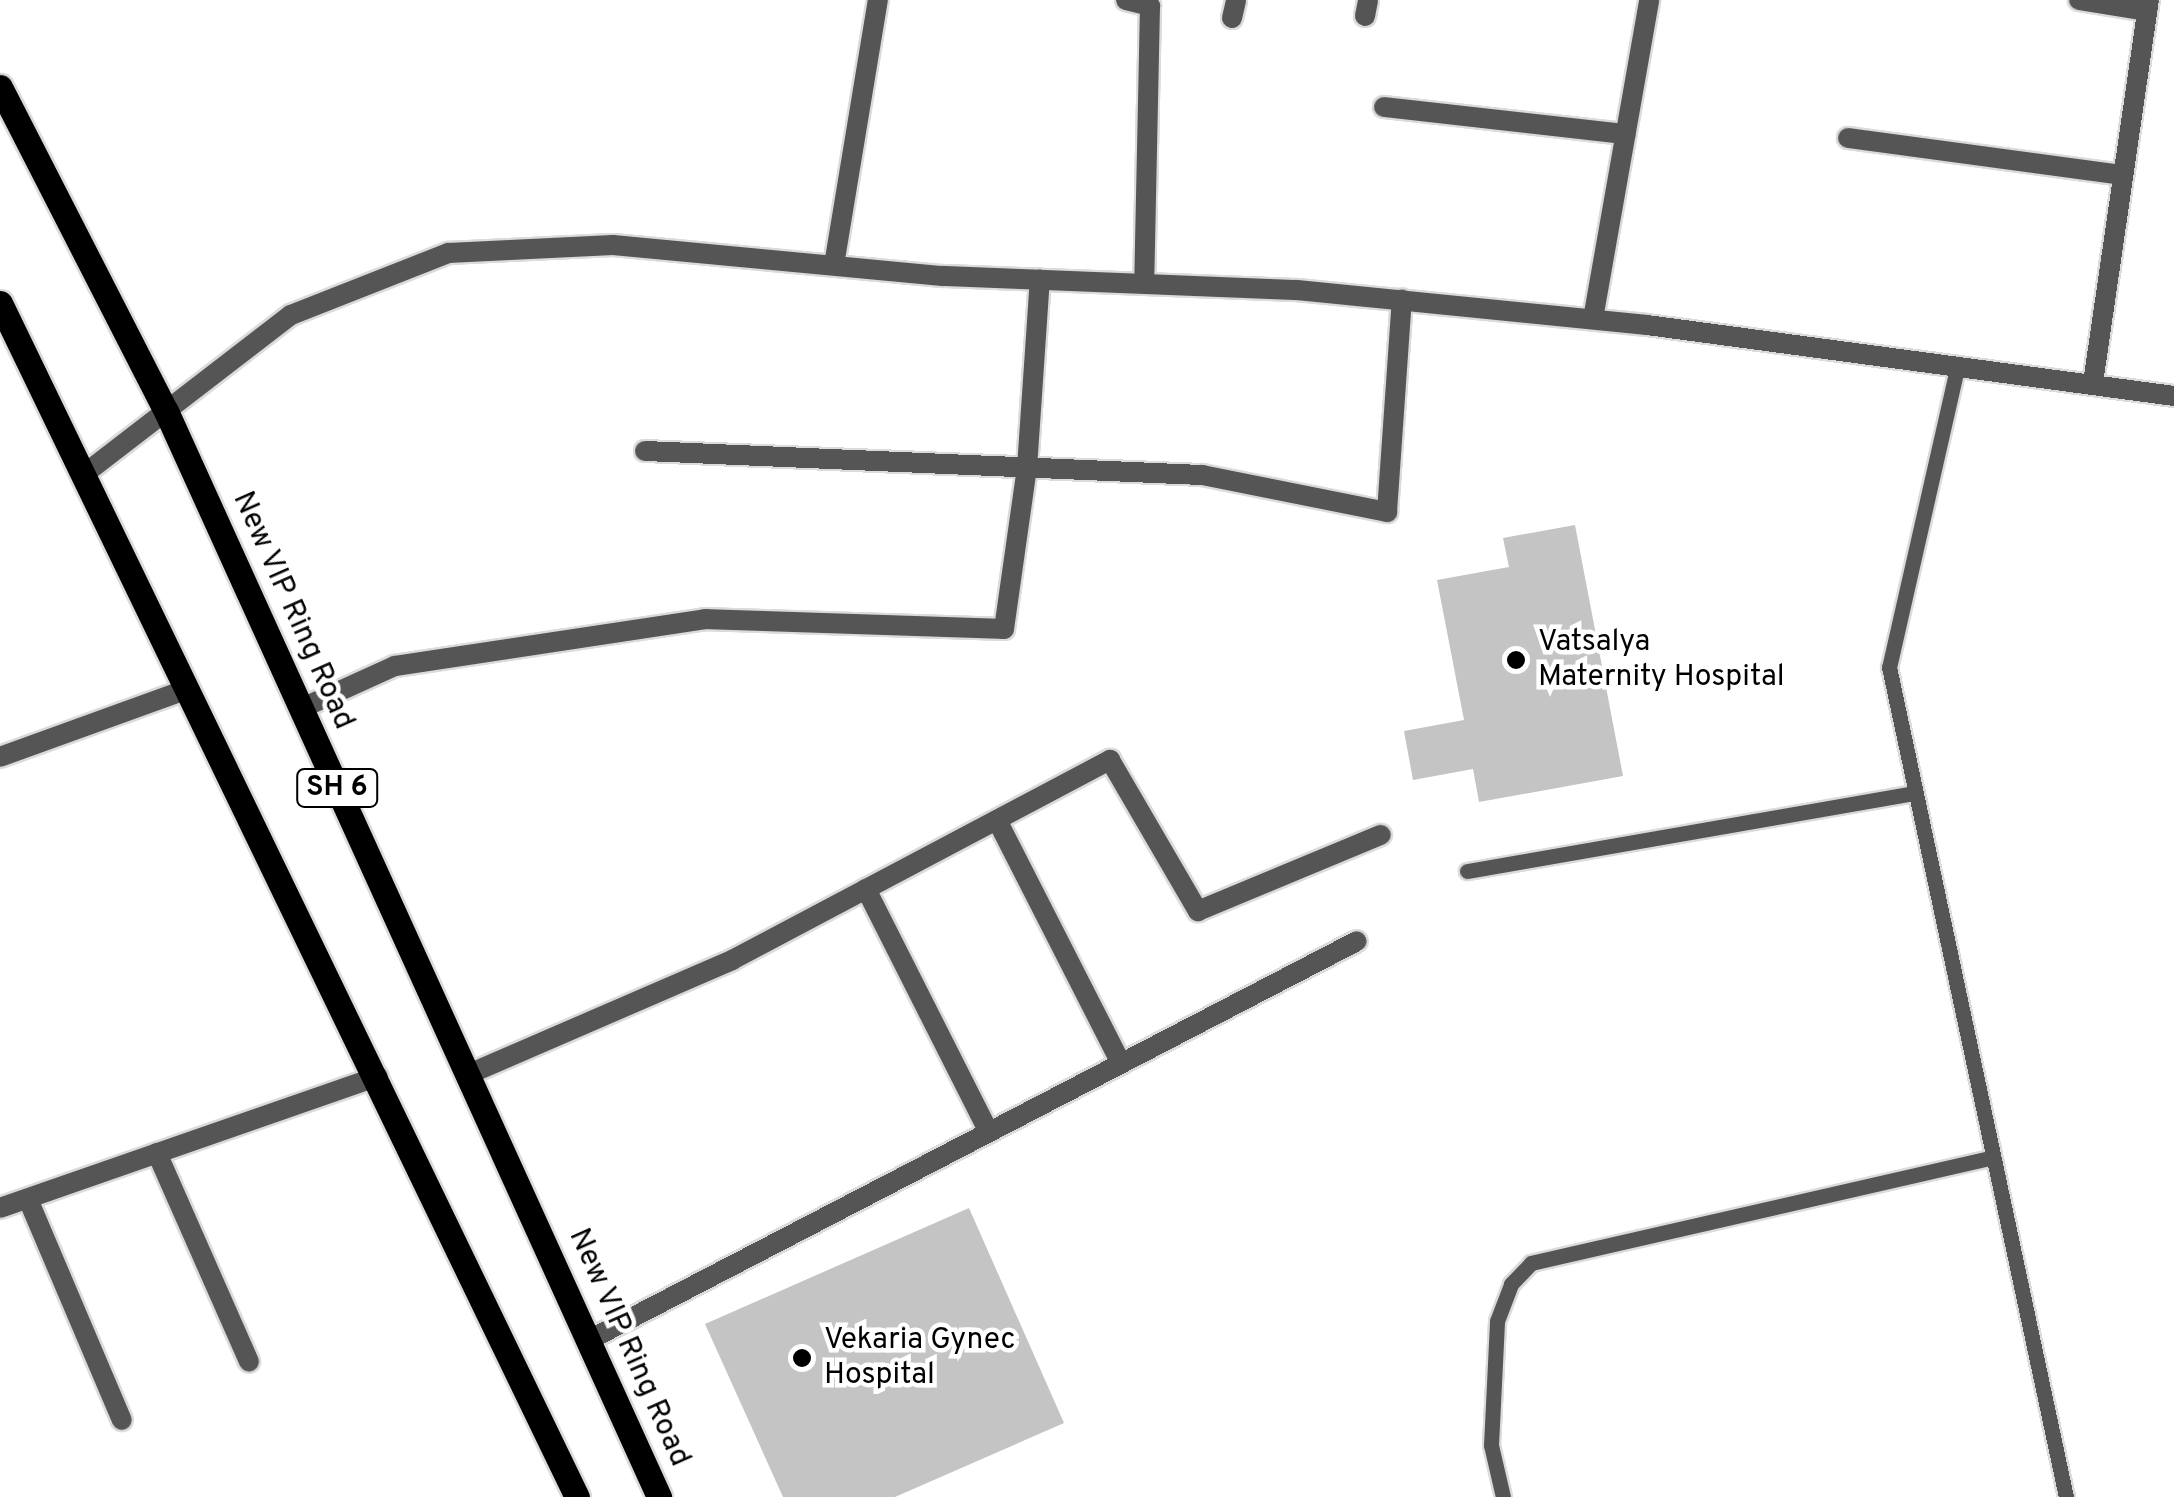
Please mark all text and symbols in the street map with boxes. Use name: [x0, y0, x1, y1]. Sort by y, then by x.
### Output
street label: New VIP Ring Road: [223, 486, 361, 736]
place label: Vatsalya Maternity Hospital: [1538, 625, 1785, 696]
marker: Vatsalya Maternity Hospital: [1503, 647, 1529, 673]
road number: SH 6: [294, 765, 380, 811]
street label: New VIP Ring Road: [559, 1223, 697, 1473]
place label: Vekaria Gynec Hospital: [824, 1323, 1015, 1394]
marker: Vekaria Gynec Hospital: [789, 1345, 815, 1371]

